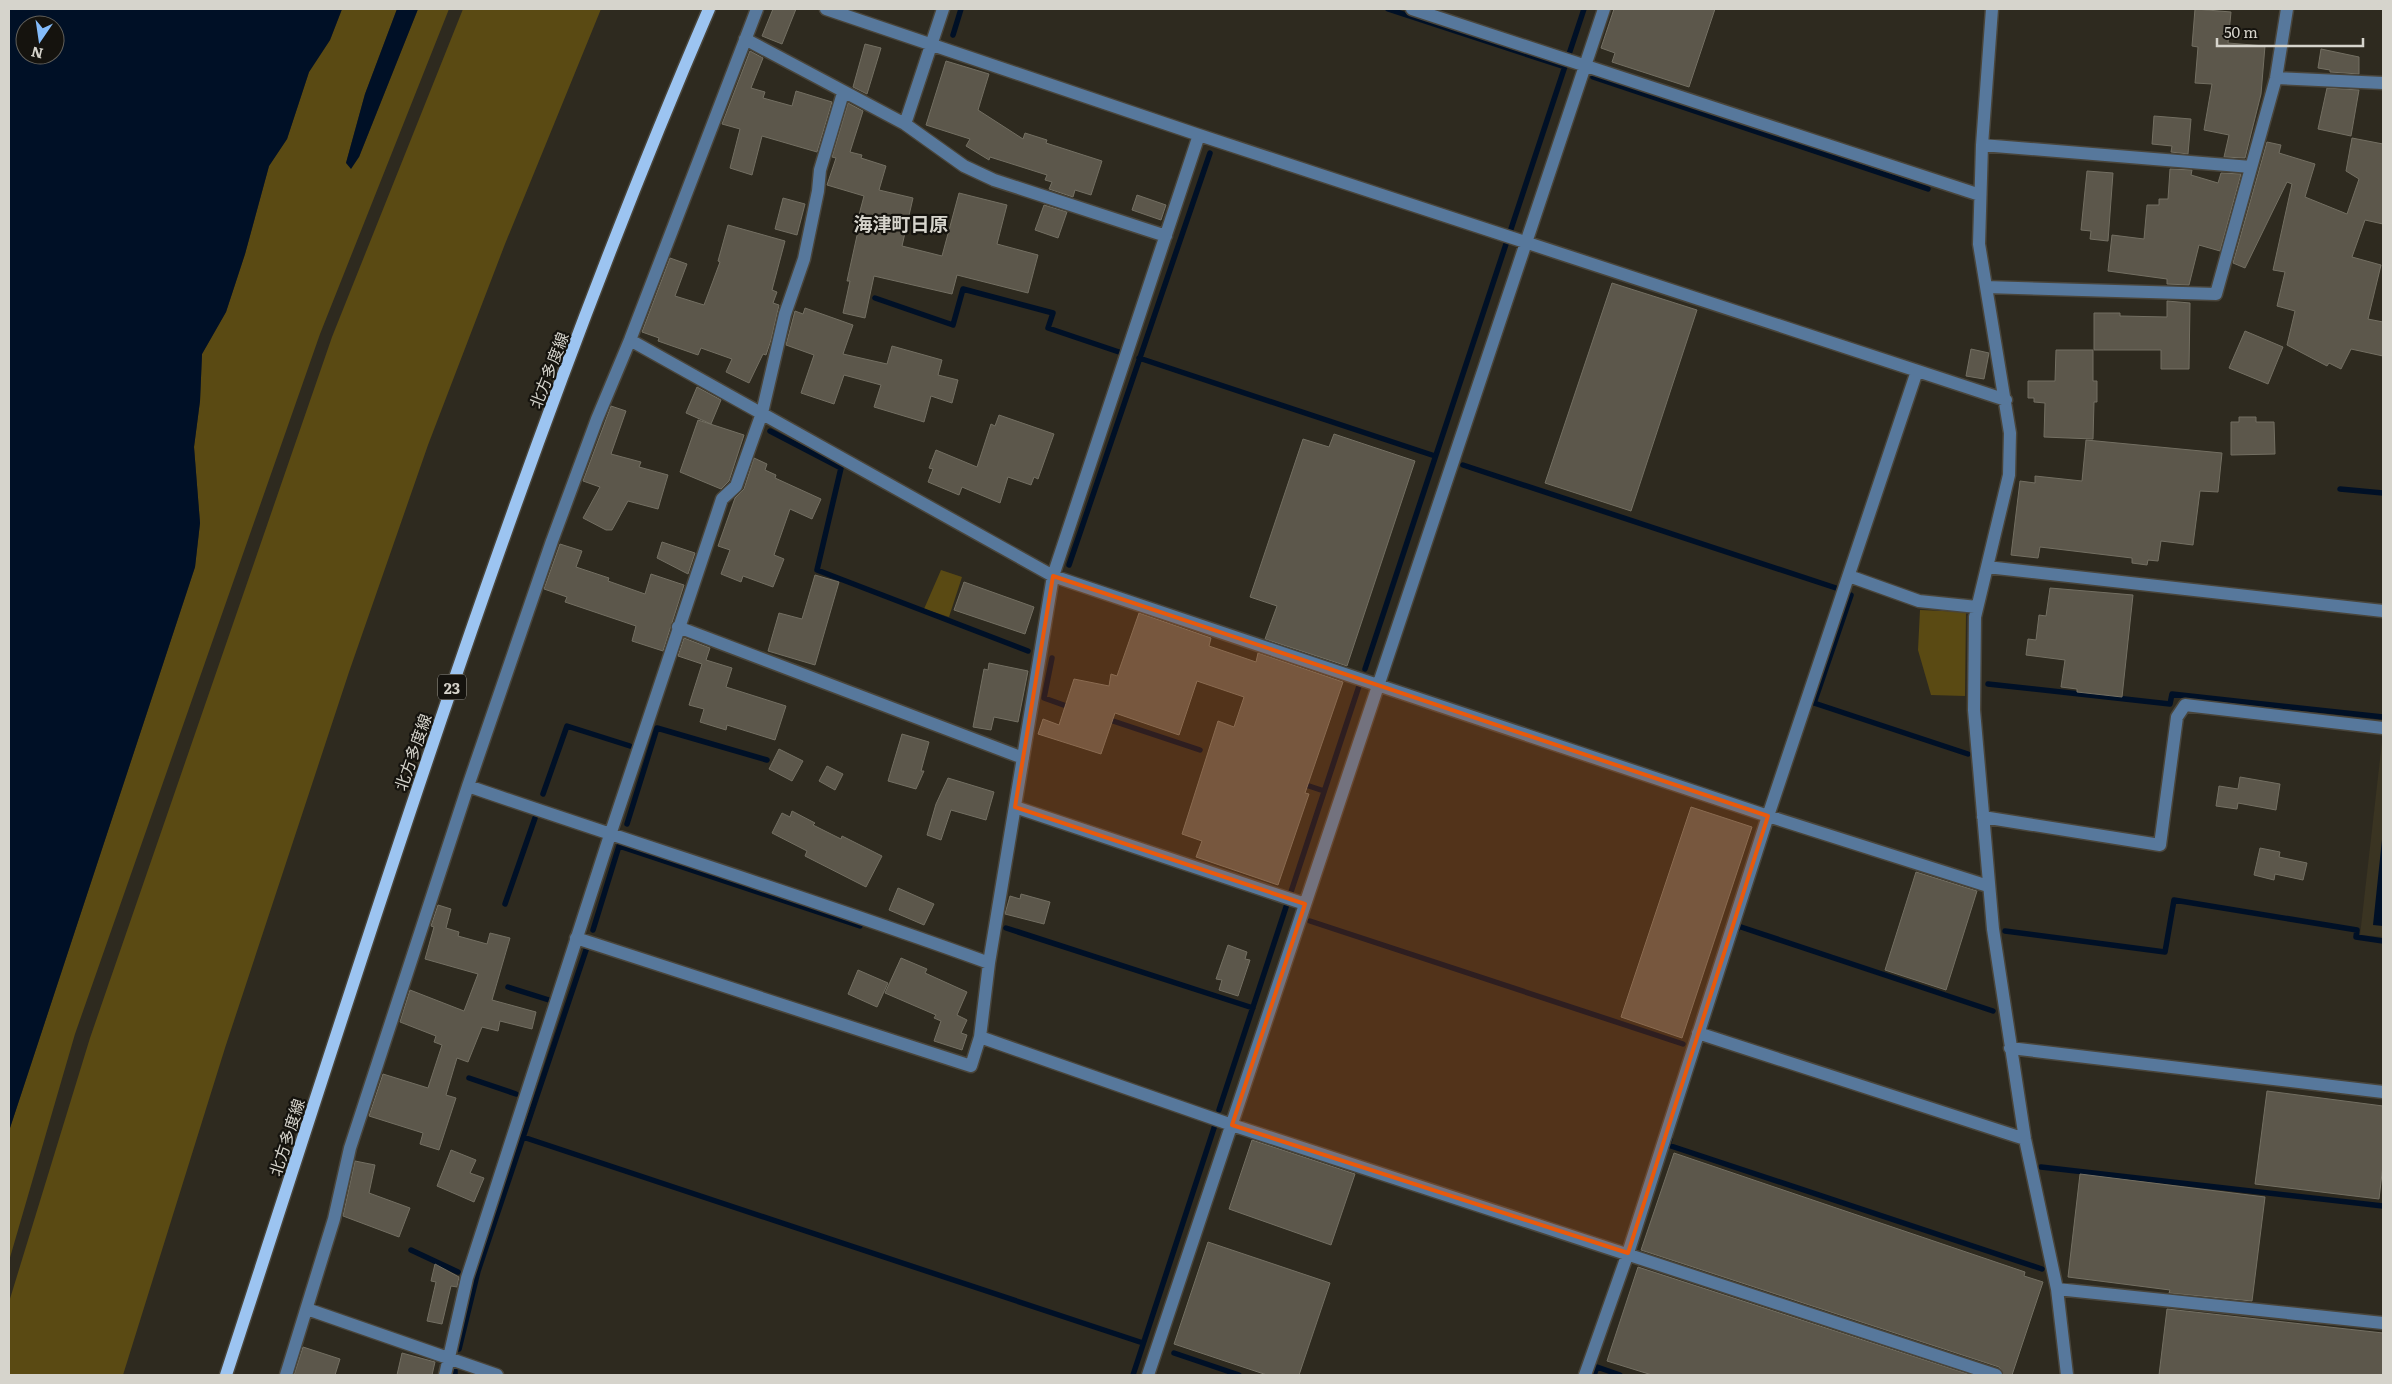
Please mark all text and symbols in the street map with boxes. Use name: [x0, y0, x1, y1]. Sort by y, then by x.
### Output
north arrow: [15, 15, 65, 65]
scale bar: [2217, 15, 2363, 47]
text: 50 m: [2224, 20, 2258, 43]
text: N: [29, 43, 45, 65]
district label: 海津町日原: [853, 209, 949, 237]
street label: 北方多度線: [522, 328, 574, 412]
road number: 23: [438, 674, 466, 700]
street label: 北方多度線: [388, 710, 436, 794]
street label: 北方多度線: [262, 1095, 310, 1179]

